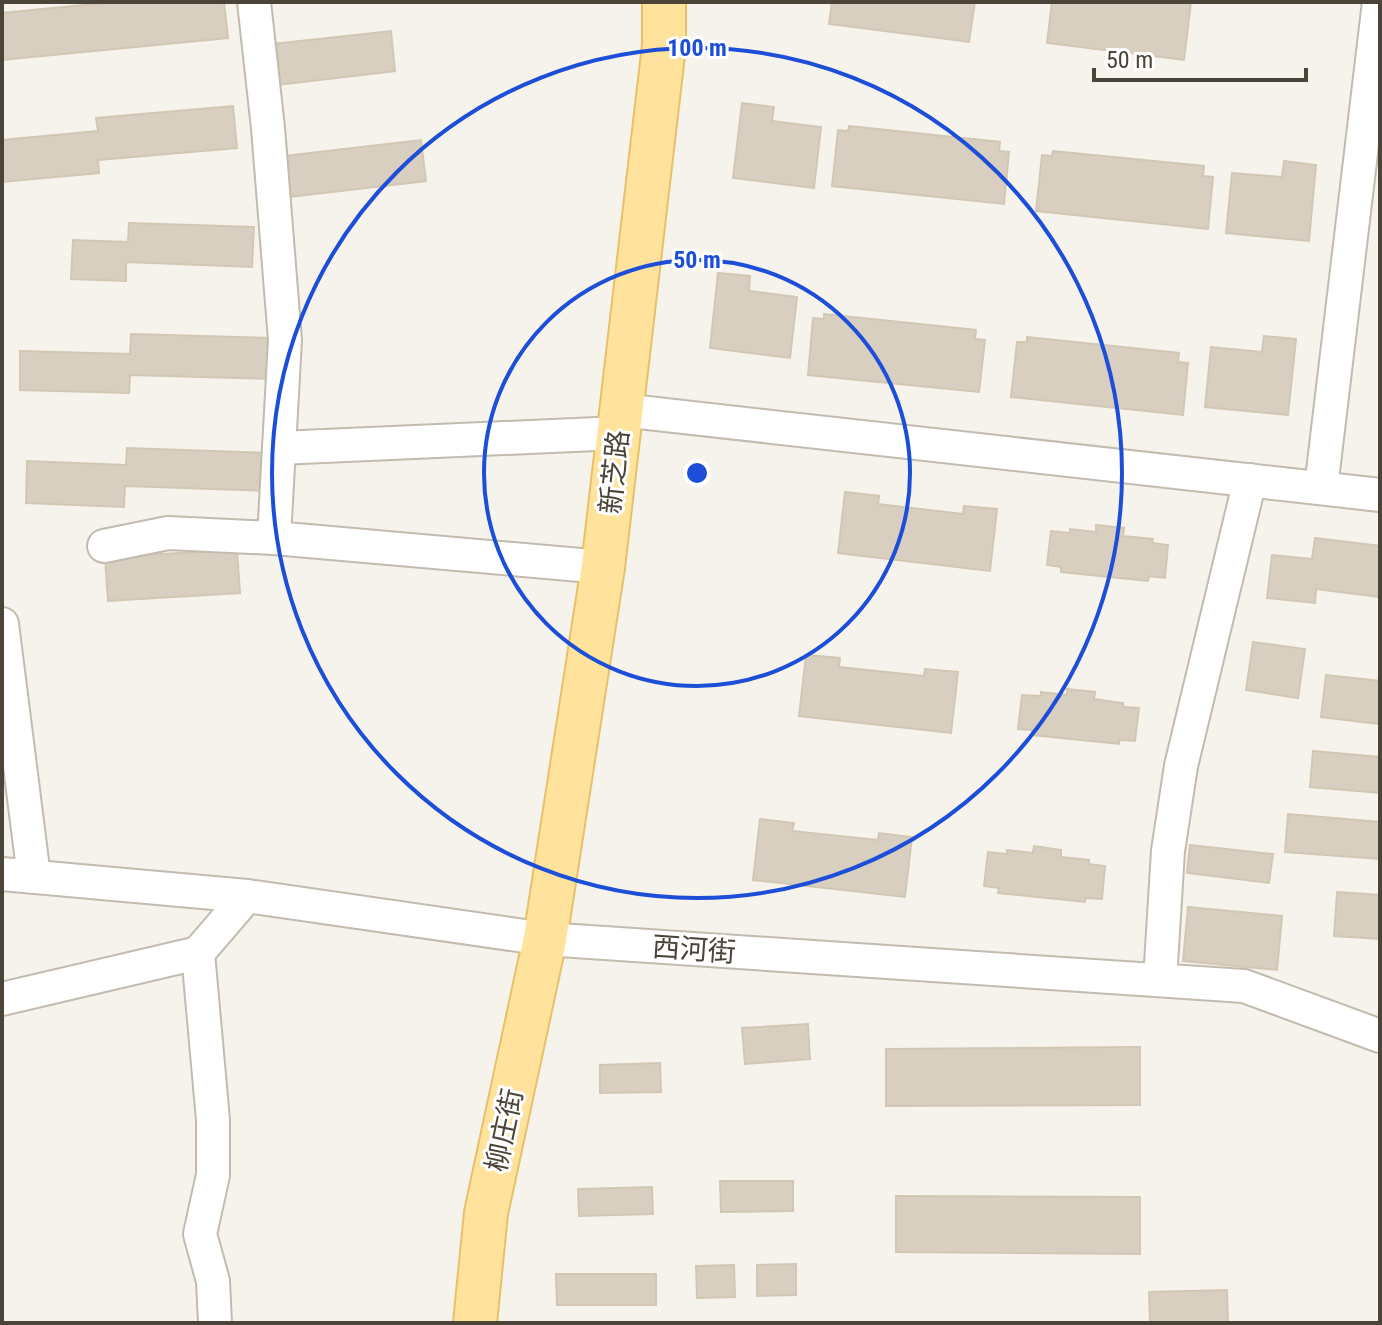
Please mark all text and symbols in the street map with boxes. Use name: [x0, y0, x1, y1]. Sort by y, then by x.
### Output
scale bar: [1094, 32, 1306, 82]
text: 100 m: [667, 34, 727, 62]
text: 50 m: [1106, 46, 1153, 74]
text: 50 m: [673, 246, 721, 274]
street label: 新芝路: [594, 429, 635, 516]
centre of rings: [683, 459, 711, 487]
street label: 西河街: [651, 930, 737, 969]
street label: 柳庄街: [480, 1086, 529, 1175]

